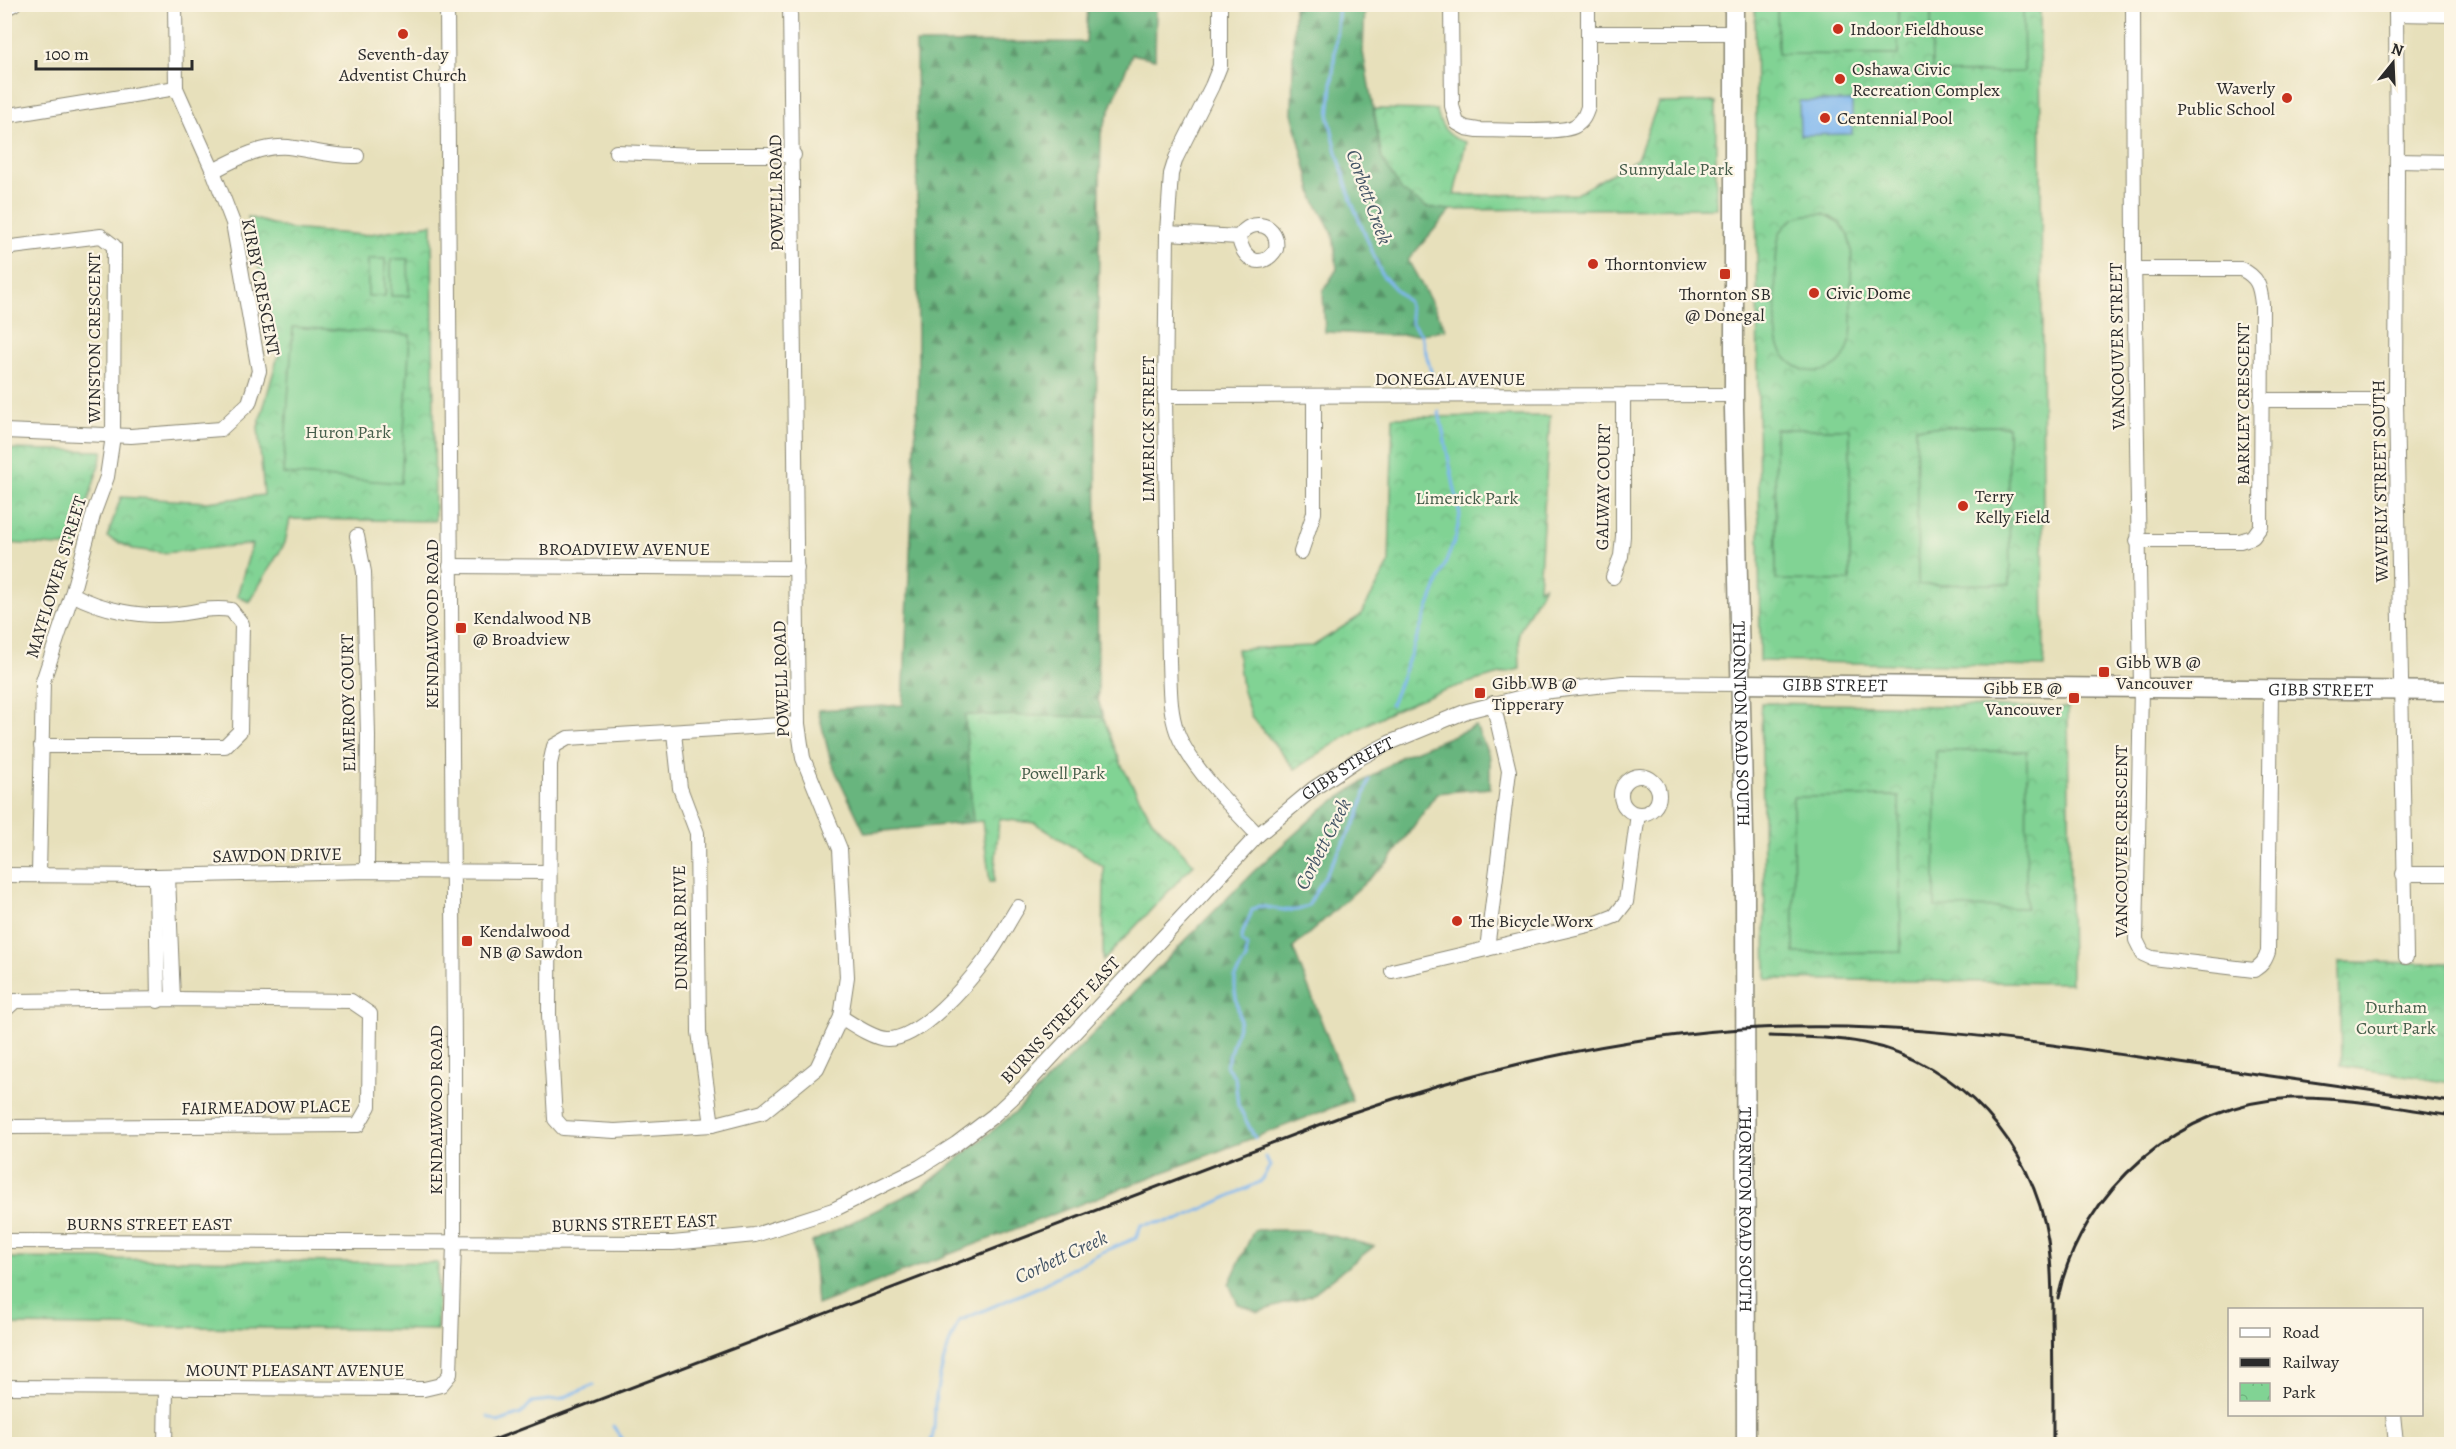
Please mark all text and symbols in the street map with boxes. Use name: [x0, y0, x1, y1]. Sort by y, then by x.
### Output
place label: Indoor Fieldhouse: [1850, 17, 1984, 41]
marker: Indoor Fieldhouse: [1831, 22, 1845, 36]
marker: Seventh-day Adventist Church: [396, 27, 410, 41]
scale bar: [36, 33, 192, 71]
north arrow: [2363, 33, 2423, 93]
text: N: [2388, 37, 2407, 62]
text: 100 m: [45, 42, 89, 66]
place label: Seventh-day Adventist Church: [338, 42, 467, 87]
place label: Oshawa Civic Recreation Complex: [1852, 57, 2000, 102]
marker: Oshawa Civic Recreation Complex: [1833, 72, 1847, 86]
place label: Waverly Public School: [2177, 76, 2276, 121]
marker: Waverly Public School: [2280, 91, 2294, 105]
place label: Centennial Pool: [1837, 106, 1953, 130]
marker: Centennial Pool: [1818, 111, 1832, 125]
street label: POWELL ROAD: [763, 134, 789, 252]
water label: Corbett Creek: [1339, 146, 1399, 248]
park label: Sunnydale Park: [1619, 157, 1733, 181]
street label: KIRBY CRESCENT: [236, 216, 286, 358]
street label: WINSTON CRESCENT: [82, 252, 106, 425]
place label: Thorntonview: [1605, 252, 1707, 276]
marker: Thorntonview: [1586, 257, 1600, 271]
street label: VANCOUVER STREET: [2104, 262, 2130, 431]
marker: Thornton SB @ Donegal: [1718, 267, 1732, 281]
place label: Civic Dome: [1826, 281, 1911, 305]
place label: Thornton SB @ Donegal: [1679, 282, 1771, 327]
marker: Civic Dome: [1807, 286, 1821, 300]
street label: BARKLEY CRESCENT: [2231, 323, 2255, 485]
street label: LIMERICK STREET: [1136, 356, 1160, 502]
street label: DONEGAL AVENUE: [1375, 367, 1525, 391]
street label: WAVERLY STREET SOUTH: [2366, 379, 2394, 584]
park label: Huron Park: [305, 420, 391, 444]
street label: GALWAY COURT: [1590, 423, 1616, 550]
place label: Terry Kelly Field: [1975, 484, 2051, 529]
park label: Limerick Park: [1415, 486, 1519, 510]
street label: MAYFLOWER STREET: [20, 493, 92, 661]
marker: Terry Kelly Field: [1956, 499, 1970, 513]
street label: BROADVIEW AVENUE: [538, 537, 710, 561]
street label: KENDALWOOD ROAD: [420, 539, 444, 709]
place label: Kendalwood NB @ Broadview: [473, 606, 591, 651]
street label: POWELL ROAD: [767, 620, 795, 738]
marker: Kendalwood NB @ Broadview: [454, 621, 468, 635]
street label: THORNTON ROAD SOUTH: [1727, 621, 1756, 827]
street label: ELMEROY COURT: [335, 633, 361, 772]
place label: Gibb WB @ Vancouver: [2115, 650, 2201, 695]
marker: Gibb WB @ Vancouver: [2097, 665, 2111, 679]
place label: Gibb WB @ Tipperary: [1492, 671, 1577, 716]
street label: GIBB STREET: [1782, 672, 1888, 697]
place label: Gibb EB @ Vancouver: [1984, 676, 2062, 721]
street label: GIBB STREET: [2268, 677, 2374, 702]
marker: Gibb WB @ Tipperary: [1473, 686, 1487, 700]
marker: Gibb EB @ Vancouver: [2067, 691, 2081, 705]
street label: GIBB STREET: [1296, 730, 1398, 806]
street label: VANCOUVER CRESCENT: [2109, 745, 2133, 938]
park label: Powell Park: [1021, 761, 1105, 785]
water label: Corbett Creek: [1288, 794, 1358, 894]
street label: SAWDON DRIVE: [212, 842, 342, 868]
street label: DUNBAR DRIVE: [667, 865, 693, 991]
place label: The Bicycle Worx: [1469, 909, 1593, 933]
marker: The Bicycle Worx: [1450, 914, 1464, 928]
place label: Kendalwood NB @ Sawdon: [479, 919, 583, 964]
marker: Kendalwood NB @ Sawdon: [460, 934, 474, 948]
street label: BURNS STREET EAST: [995, 951, 1125, 1089]
park label: Durham Court Park: [2356, 995, 2436, 1040]
street label: KENDALWOOD ROAD: [424, 1025, 448, 1195]
street label: FAIRMEADOW PLACE: [181, 1094, 351, 1120]
street label: THORNTON ROAD SOUTH: [1733, 1107, 1758, 1313]
street label: BURNS STREET EAST: [551, 1208, 717, 1238]
street label: BURNS STREET EAST: [66, 1212, 232, 1236]
water label: Corbett Creek: [1010, 1224, 1112, 1290]
legend: [2228, 1308, 2423, 1416]
text: Road: [2282, 1320, 2320, 1344]
text: Railway: [2282, 1350, 2340, 1374]
street label: MOUNT PLEASANT AVENUE: [186, 1358, 404, 1382]
text: Park: [2282, 1380, 2316, 1404]

